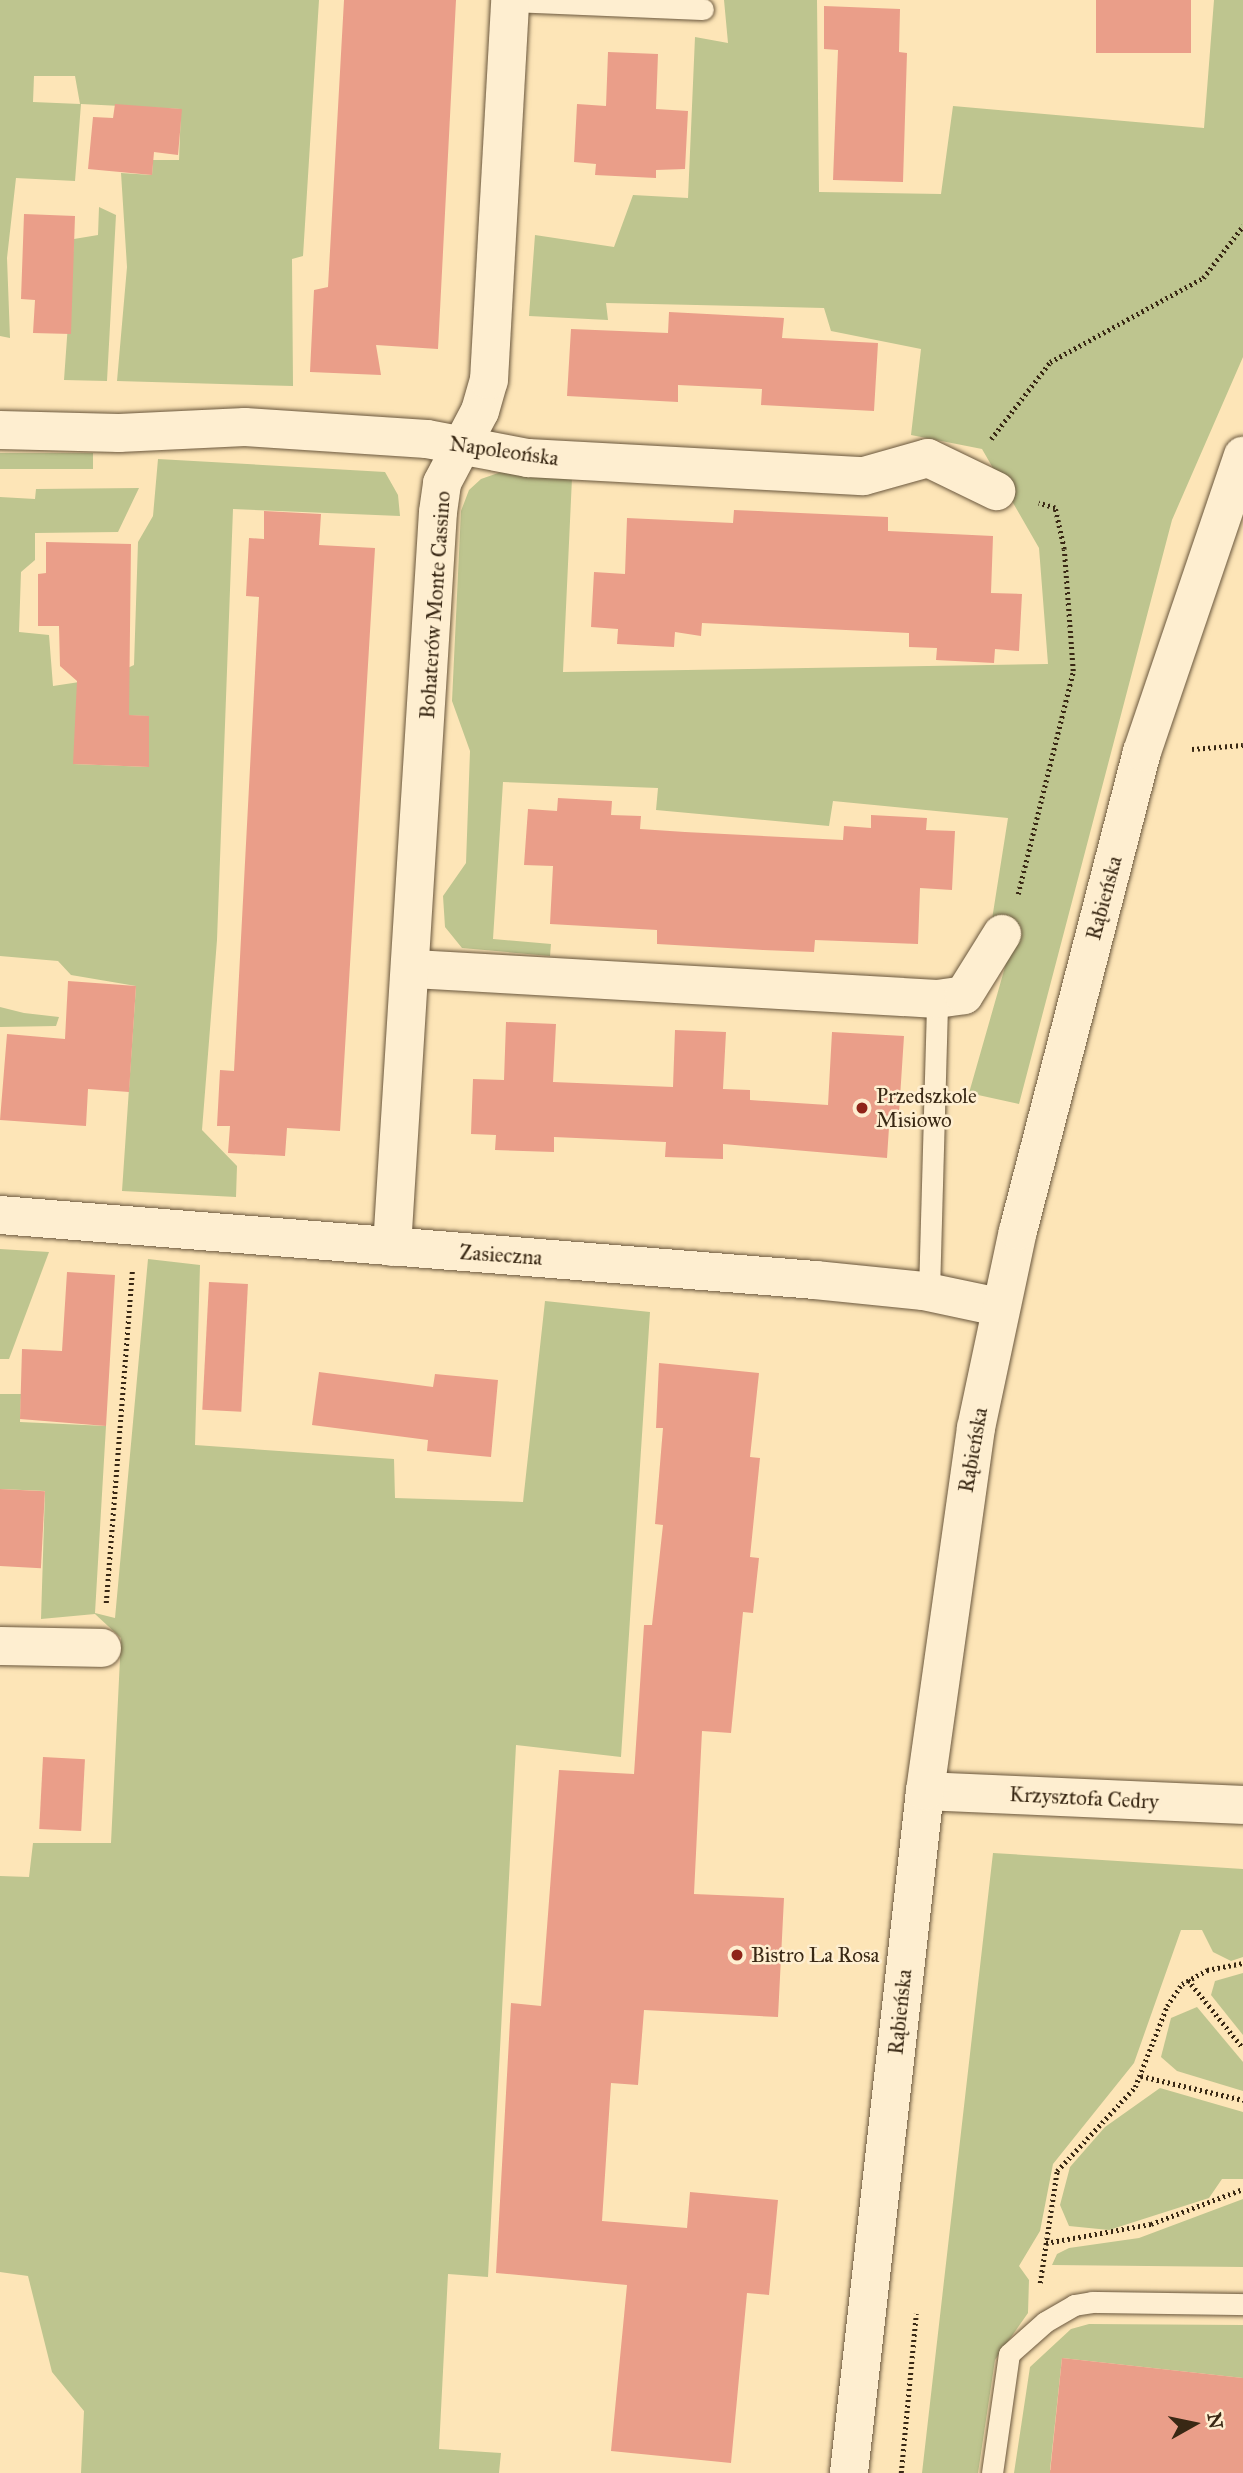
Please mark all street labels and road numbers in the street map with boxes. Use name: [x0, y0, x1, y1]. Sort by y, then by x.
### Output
street label: Napoleońska: [448, 431, 560, 471]
street label: Bohaterów Monte Cassino: [414, 490, 456, 720]
street label: Rąbieńska: [1081, 853, 1127, 943]
street label: Zasieczna: [459, 1240, 543, 1270]
street label: Rąbieńska: [953, 1406, 993, 1494]
street label: Krzysztofa Cedry: [1009, 1782, 1159, 1814]
street label: Rąbieńska: [883, 1968, 917, 2056]

